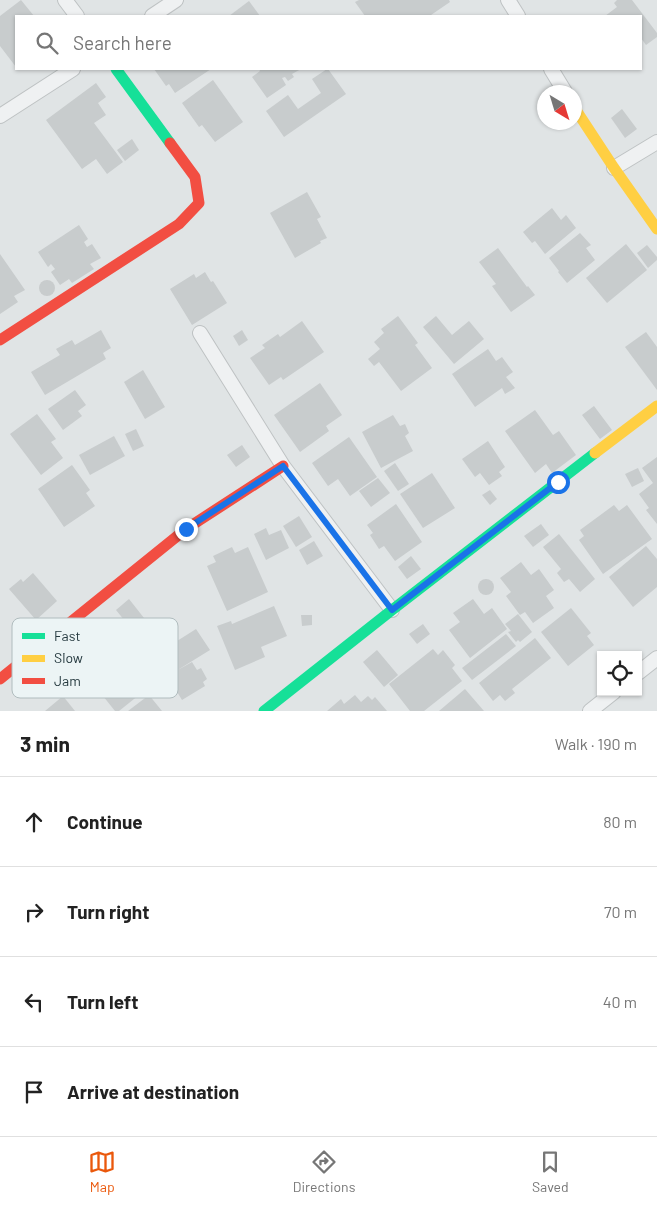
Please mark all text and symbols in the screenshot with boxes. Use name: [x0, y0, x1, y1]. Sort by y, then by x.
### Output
search box: [15, 15, 642, 70]
icon: search: [33, 29, 61, 57]
text: Search here: [73, 31, 172, 54]
north arrow: [537, 85, 582, 130]
route start: [547, 471, 570, 494]
route end: [175, 518, 198, 541]
legend: [12, 618, 178, 698]
text: Fast: [54, 627, 80, 644]
text: Slow: [54, 649, 83, 666]
map controls: [597, 651, 642, 696]
button: locate: [597, 651, 642, 696]
text: Jam: [54, 672, 81, 689]
text: 3 min: [20, 731, 70, 756]
text: Walk · 190 m: [555, 734, 637, 753]
icon: ahead: [20, 808, 48, 836]
text: Continue: [67, 810, 143, 833]
text: 80 m: [603, 812, 637, 831]
icon: right: [20, 898, 48, 926]
text: Turn right: [67, 900, 149, 923]
text: 70 m: [604, 902, 637, 921]
icon: left: [20, 988, 48, 1016]
text: Turn left: [67, 990, 138, 1013]
text: 40 m: [603, 992, 637, 1011]
icon: arrive: [20, 1078, 48, 1106]
text: Arrive at destination: [67, 1080, 239, 1103]
tab: Map: [88, 1148, 116, 1195]
tab: Directions: [293, 1148, 355, 1195]
tab: Saved: [532, 1148, 569, 1195]

